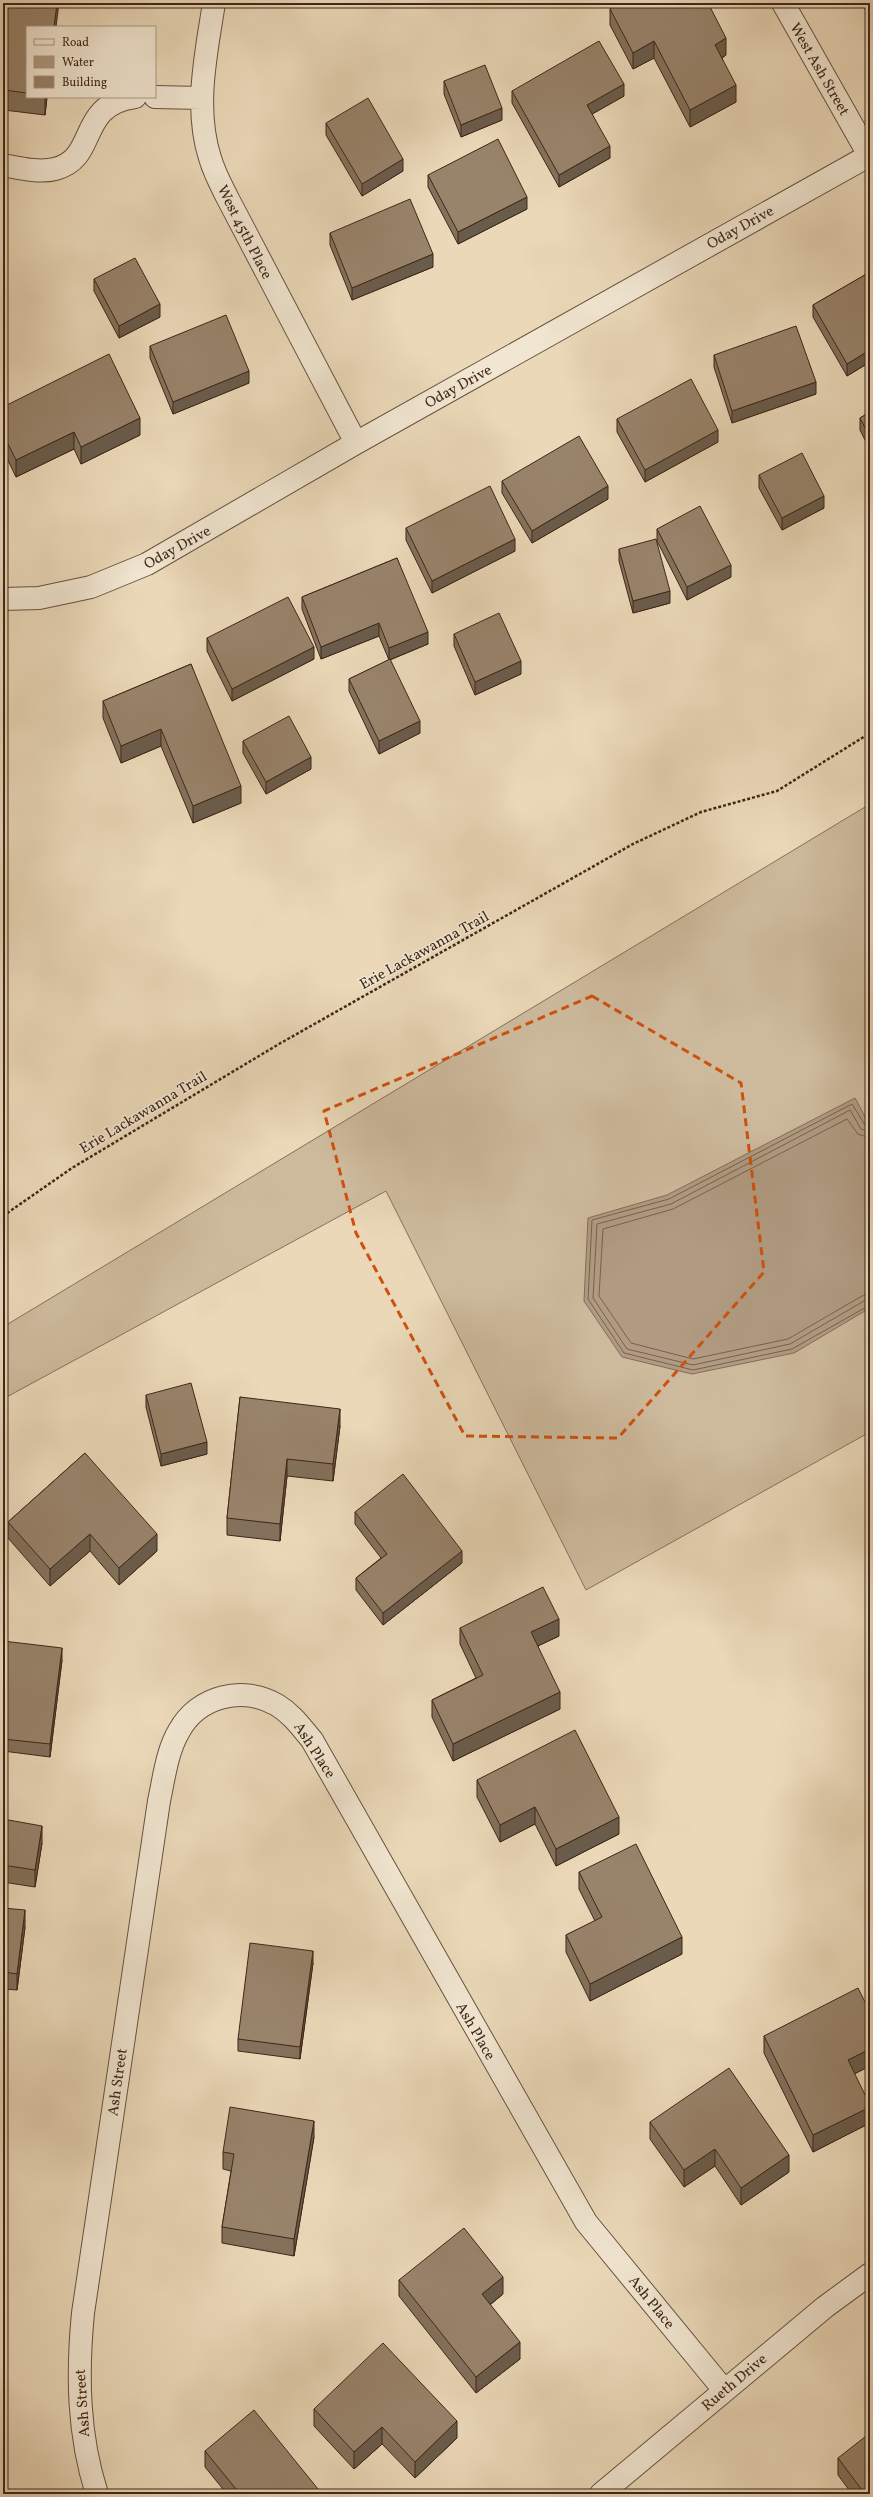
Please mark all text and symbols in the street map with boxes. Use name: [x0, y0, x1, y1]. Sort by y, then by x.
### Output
street label: West Ash Street: [784, 20, 854, 120]
legend: [26, 26, 156, 98]
text: Road: [62, 35, 89, 51]
text: Water: [62, 55, 94, 71]
text: Building: [62, 75, 107, 91]
street label: West 45th Place: [211, 182, 276, 283]
street label: Oday Drive: [703, 201, 778, 255]
street label: Oday Drive: [421, 360, 496, 414]
street label: Oday Drive: [140, 521, 215, 575]
street label: Erie Lackawanna Trail: [356, 907, 493, 996]
street label: Erie Lackawanna Trail: [76, 1067, 211, 1160]
street label: Ash Place: [288, 1719, 340, 1783]
street label: Ash Place: [450, 1999, 500, 2064]
street label: Ash Street: [103, 2047, 134, 2117]
street label: Ash Place: [623, 2272, 679, 2334]
street label: Rueth Drive: [698, 2349, 772, 2417]
street label: Ash Street: [71, 2368, 96, 2438]

